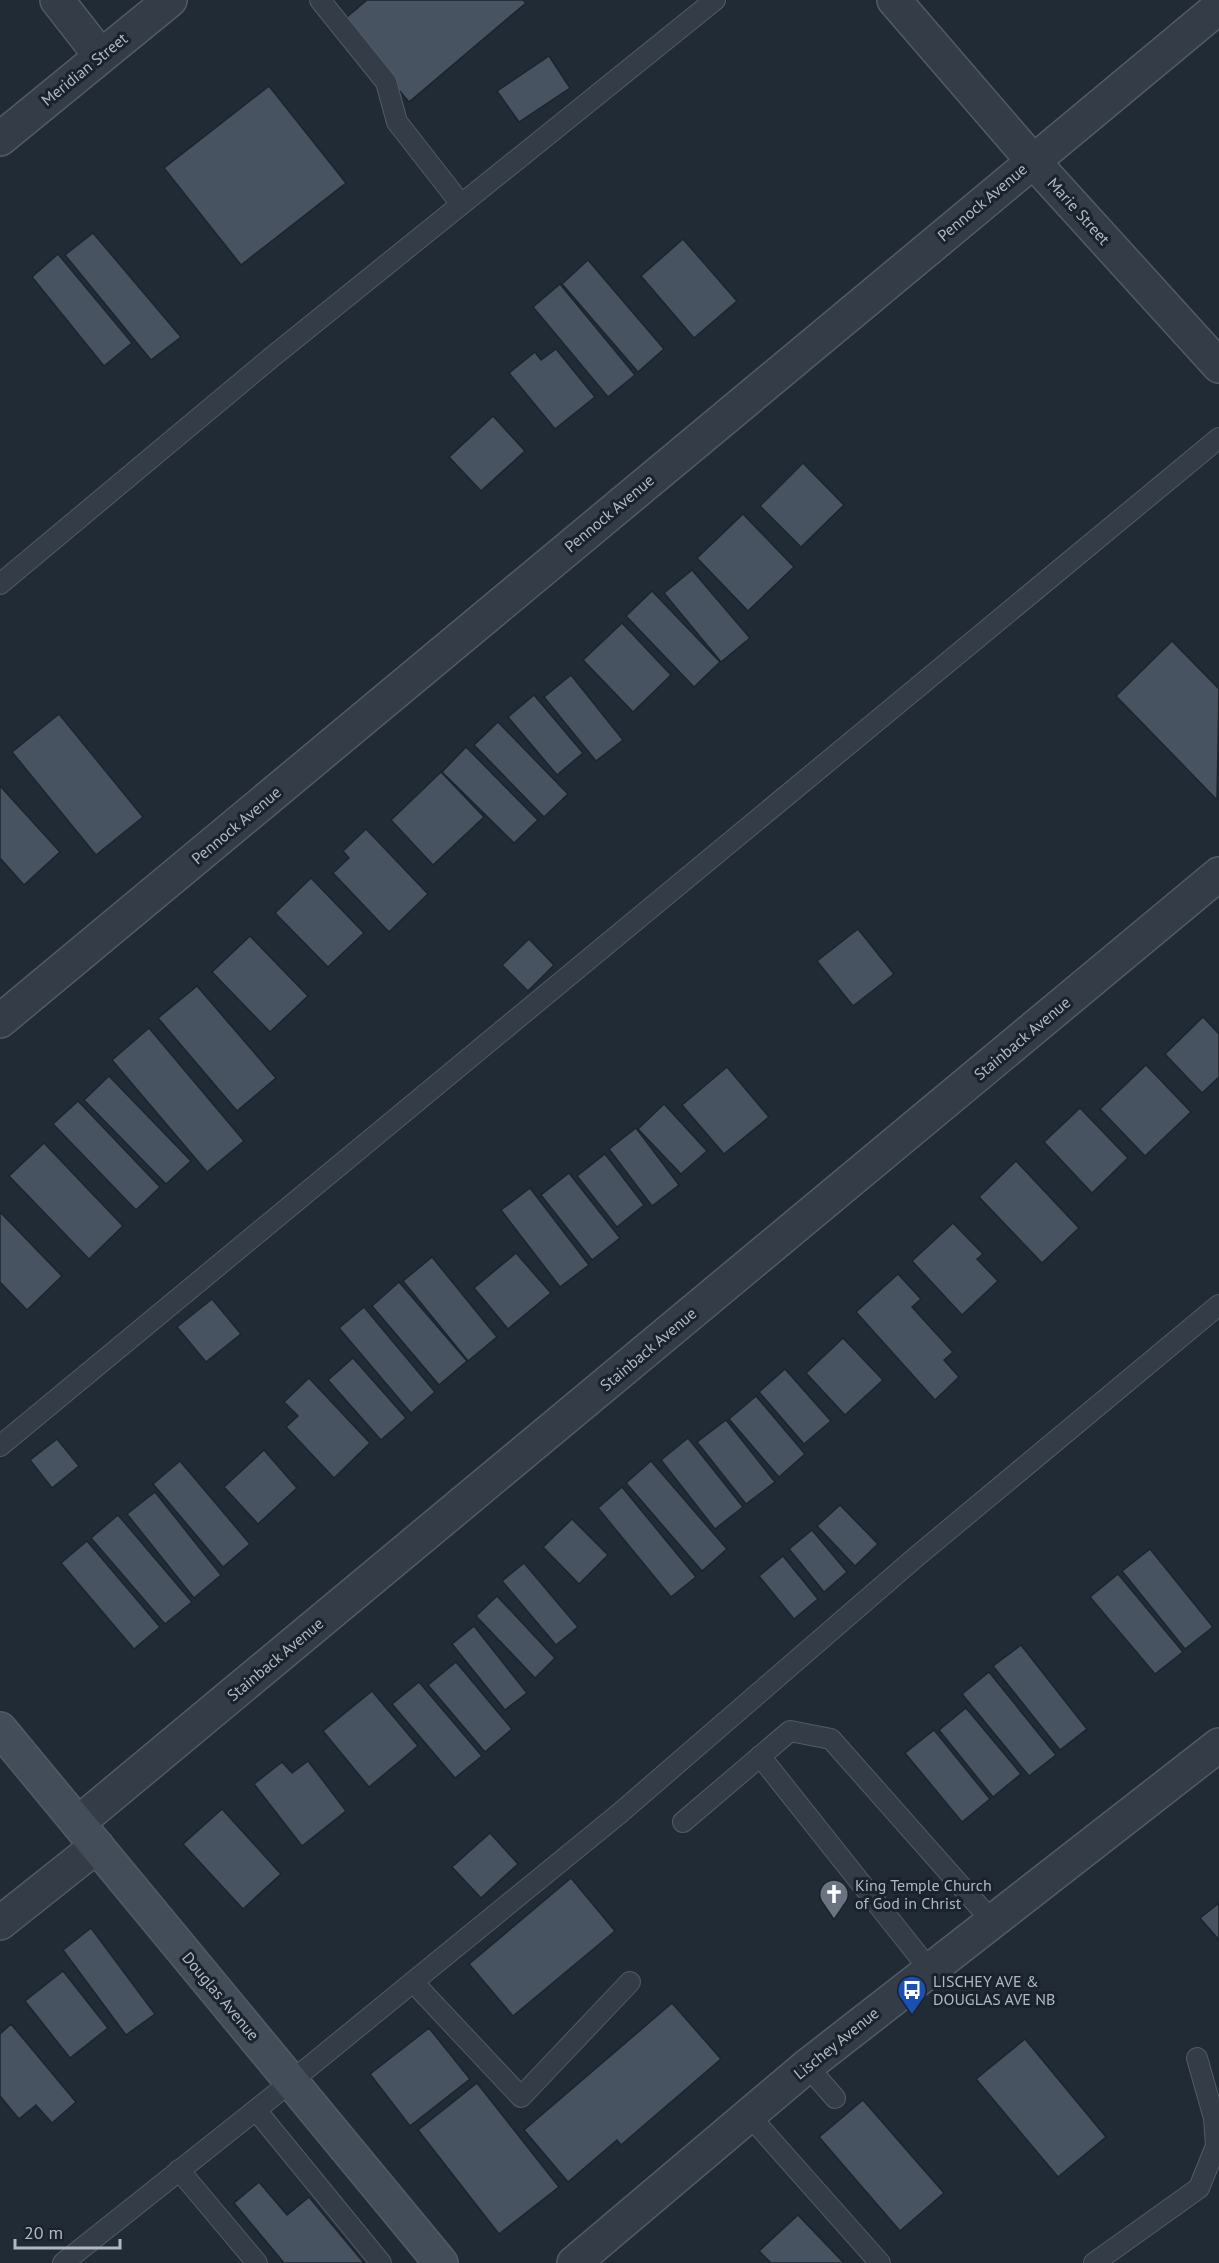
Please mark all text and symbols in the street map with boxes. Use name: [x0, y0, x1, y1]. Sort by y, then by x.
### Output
street label: Meridian Street: [37, 28, 132, 110]
street label: Pennock Avenue: [933, 159, 1031, 245]
street label: Marie Street: [1044, 173, 1115, 249]
street label: Pennock Avenue: [560, 470, 658, 556]
street label: Pennock Avenue: [187, 782, 285, 868]
street label: Stainback Avenue: [970, 992, 1074, 1084]
street label: Stainback Avenue: [596, 1303, 700, 1395]
street label: Stainback Avenue: [223, 1613, 327, 1705]
place label: King Temple Church of God in Christ: [855, 1875, 992, 1913]
church icon: King Temple Church of God in Christ: [818, 1878, 850, 1920]
street label: Douglas Avenue: [178, 1948, 264, 2044]
place label: LISCHEY AVE & DOUGLAS AVE NB: [933, 1971, 1055, 2009]
bus stop icon: LISCHEY AVE & DOUGLAS AVE NB: [896, 1974, 928, 2016]
street label: Lischey Avenue: [789, 2003, 883, 2083]
scale bar: [15, 2212, 120, 2250]
text: 20 m: [24, 2221, 63, 2244]

